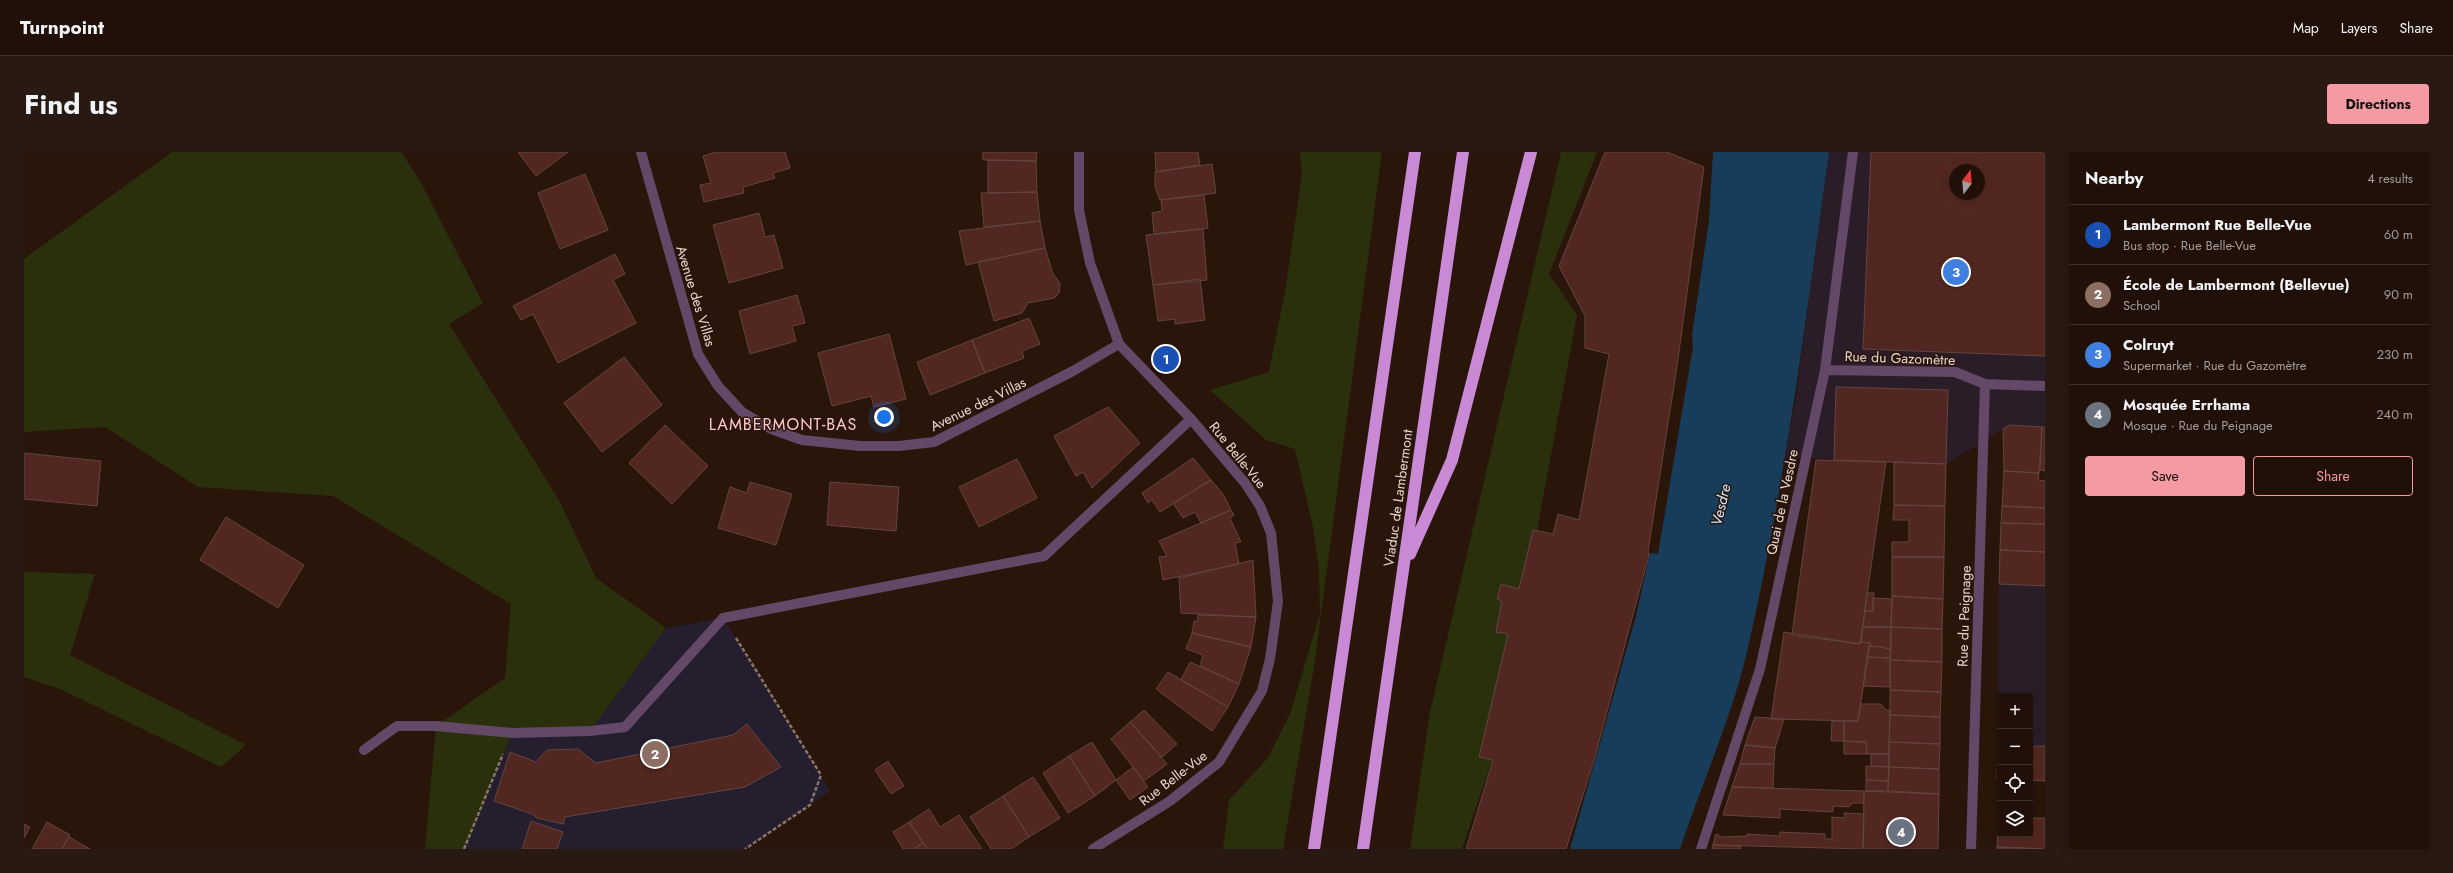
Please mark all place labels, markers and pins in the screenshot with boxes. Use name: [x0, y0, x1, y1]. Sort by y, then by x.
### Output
pin: 3: [1943, 257, 1969, 287]
pin: 1: [1153, 344, 1179, 374]
pin: 2: [642, 739, 668, 769]
pin: 4: [1888, 817, 1914, 847]

